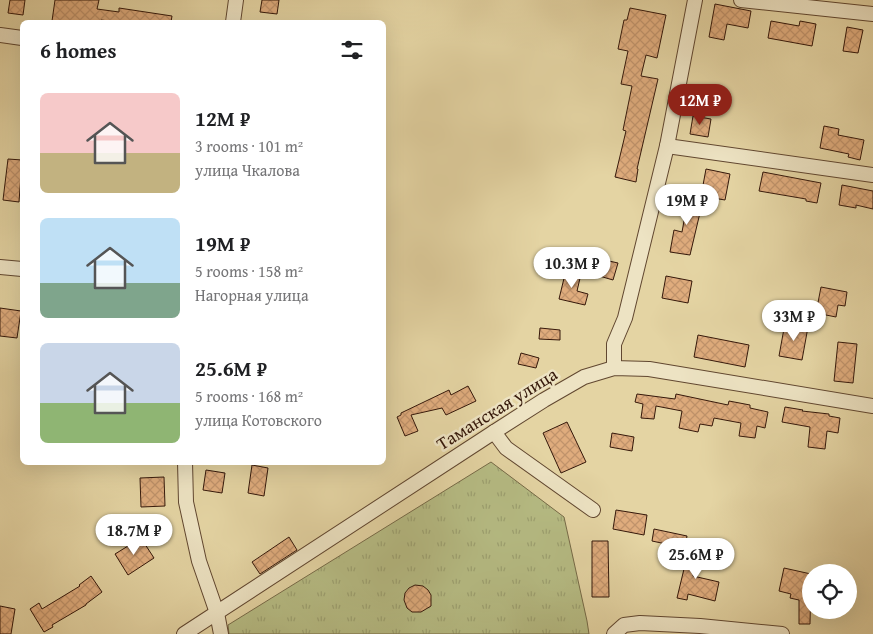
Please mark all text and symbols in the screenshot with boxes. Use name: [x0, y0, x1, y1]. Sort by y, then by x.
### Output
text: 6 homes: [40, 35, 116, 66]
icon: filters: [338, 36, 366, 64]
pin: 12M ₽: [665, 84, 735, 126]
text: 12M ₽: [679, 88, 721, 112]
text: 12M ₽: [195, 103, 250, 134]
icon: home: [80, 113, 140, 173]
text: 3 rooms · 101 m²: [195, 134, 303, 158]
text: улица Чкалова: [195, 158, 300, 182]
pin: 19M ₽: [652, 184, 722, 226]
text: 19M ₽: [666, 188, 708, 212]
text: 19M ₽: [195, 228, 250, 259]
icon: home: [80, 238, 140, 298]
pin: 10.3M ₽: [526, 246, 618, 289]
text: 10.3M ₽: [545, 251, 599, 275]
text: 5 rooms · 158 m²: [195, 259, 303, 283]
text: Нагорная улица: [195, 283, 309, 307]
pin: 33M ₽: [759, 300, 829, 342]
text: 33M ₽: [773, 304, 815, 328]
text: 25.6M ₽: [195, 353, 267, 384]
street label: Таманская улица: [431, 360, 563, 457]
icon: home: [80, 363, 140, 423]
text: 5 rooms · 168 m²: [195, 384, 303, 408]
text: улица Котовского: [195, 408, 322, 432]
pin: 18.7M ₽: [88, 514, 180, 556]
text: 18.7M ₽: [107, 518, 161, 542]
pin: 25.6M ₽: [650, 538, 742, 580]
text: 25.6M ₽: [669, 542, 723, 566]
map controls: [802, 564, 857, 619]
button: locate: [802, 564, 857, 619]

